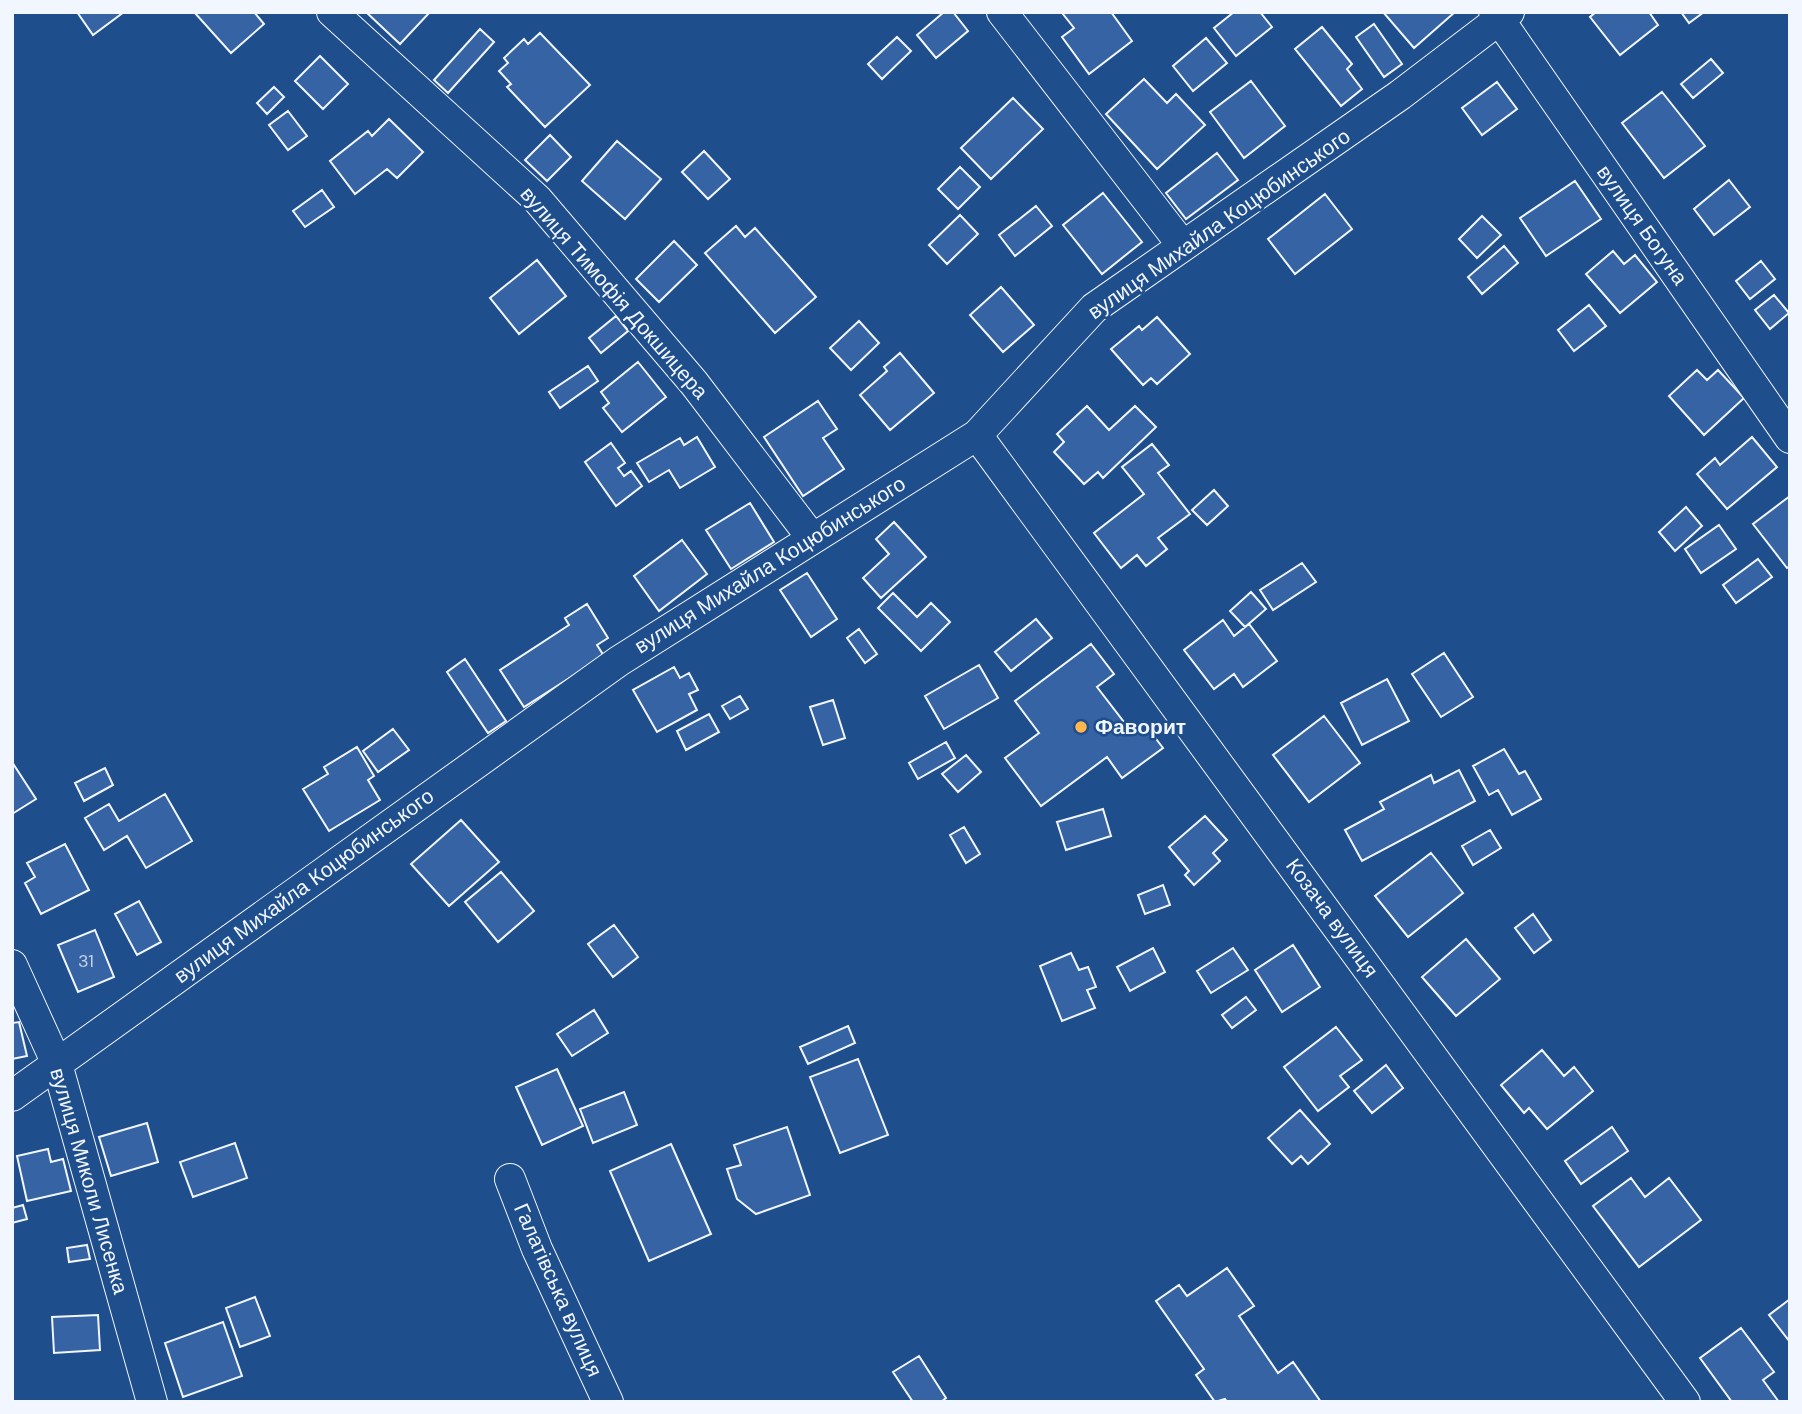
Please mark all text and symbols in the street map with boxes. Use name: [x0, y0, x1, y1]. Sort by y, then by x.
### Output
street label: вулиця Михайла Коцюбинського: [1082, 122, 1356, 326]
street label: вулиця Богуна: [1590, 159, 1694, 291]
street label: вулиця Тимофія Докшицера: [514, 181, 714, 405]
street label: вулиця Михайла Коцюбинського: [629, 470, 911, 660]
place label: Фаворит: [1095, 713, 1186, 741]
marker: Фаворит: [1073, 719, 1089, 735]
street label: вулиця Михайла Коцюбинського: [169, 782, 439, 990]
street label: Козача вулиця: [1279, 853, 1385, 983]
house number: 31: [78, 949, 94, 973]
street label: вулиця Миколи Лисенка: [43, 1065, 135, 1298]
street label: Галатівська вулиця: [507, 1199, 609, 1381]

